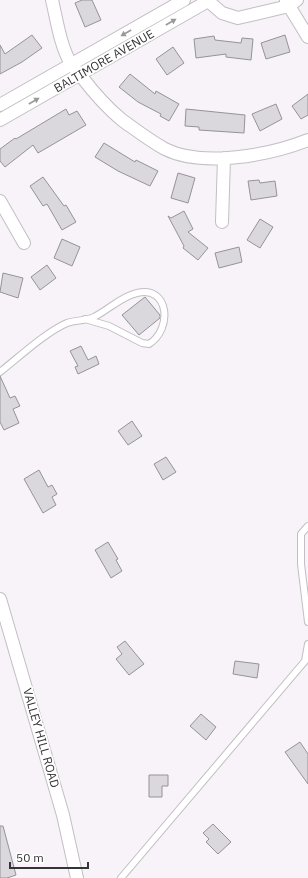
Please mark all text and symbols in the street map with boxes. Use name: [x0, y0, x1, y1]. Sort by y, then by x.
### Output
one-way arrow: [165, 19, 177, 26]
street label: BALTIMORE AVENUE: [51, 26, 156, 95]
one-way arrow: [120, 30, 132, 37]
one-way arrow: [28, 97, 40, 104]
street label: VALLEY HILL ROAD: [20, 686, 63, 789]
scale bar: [10, 844, 88, 870]
text: 50 m: [16, 850, 44, 865]

